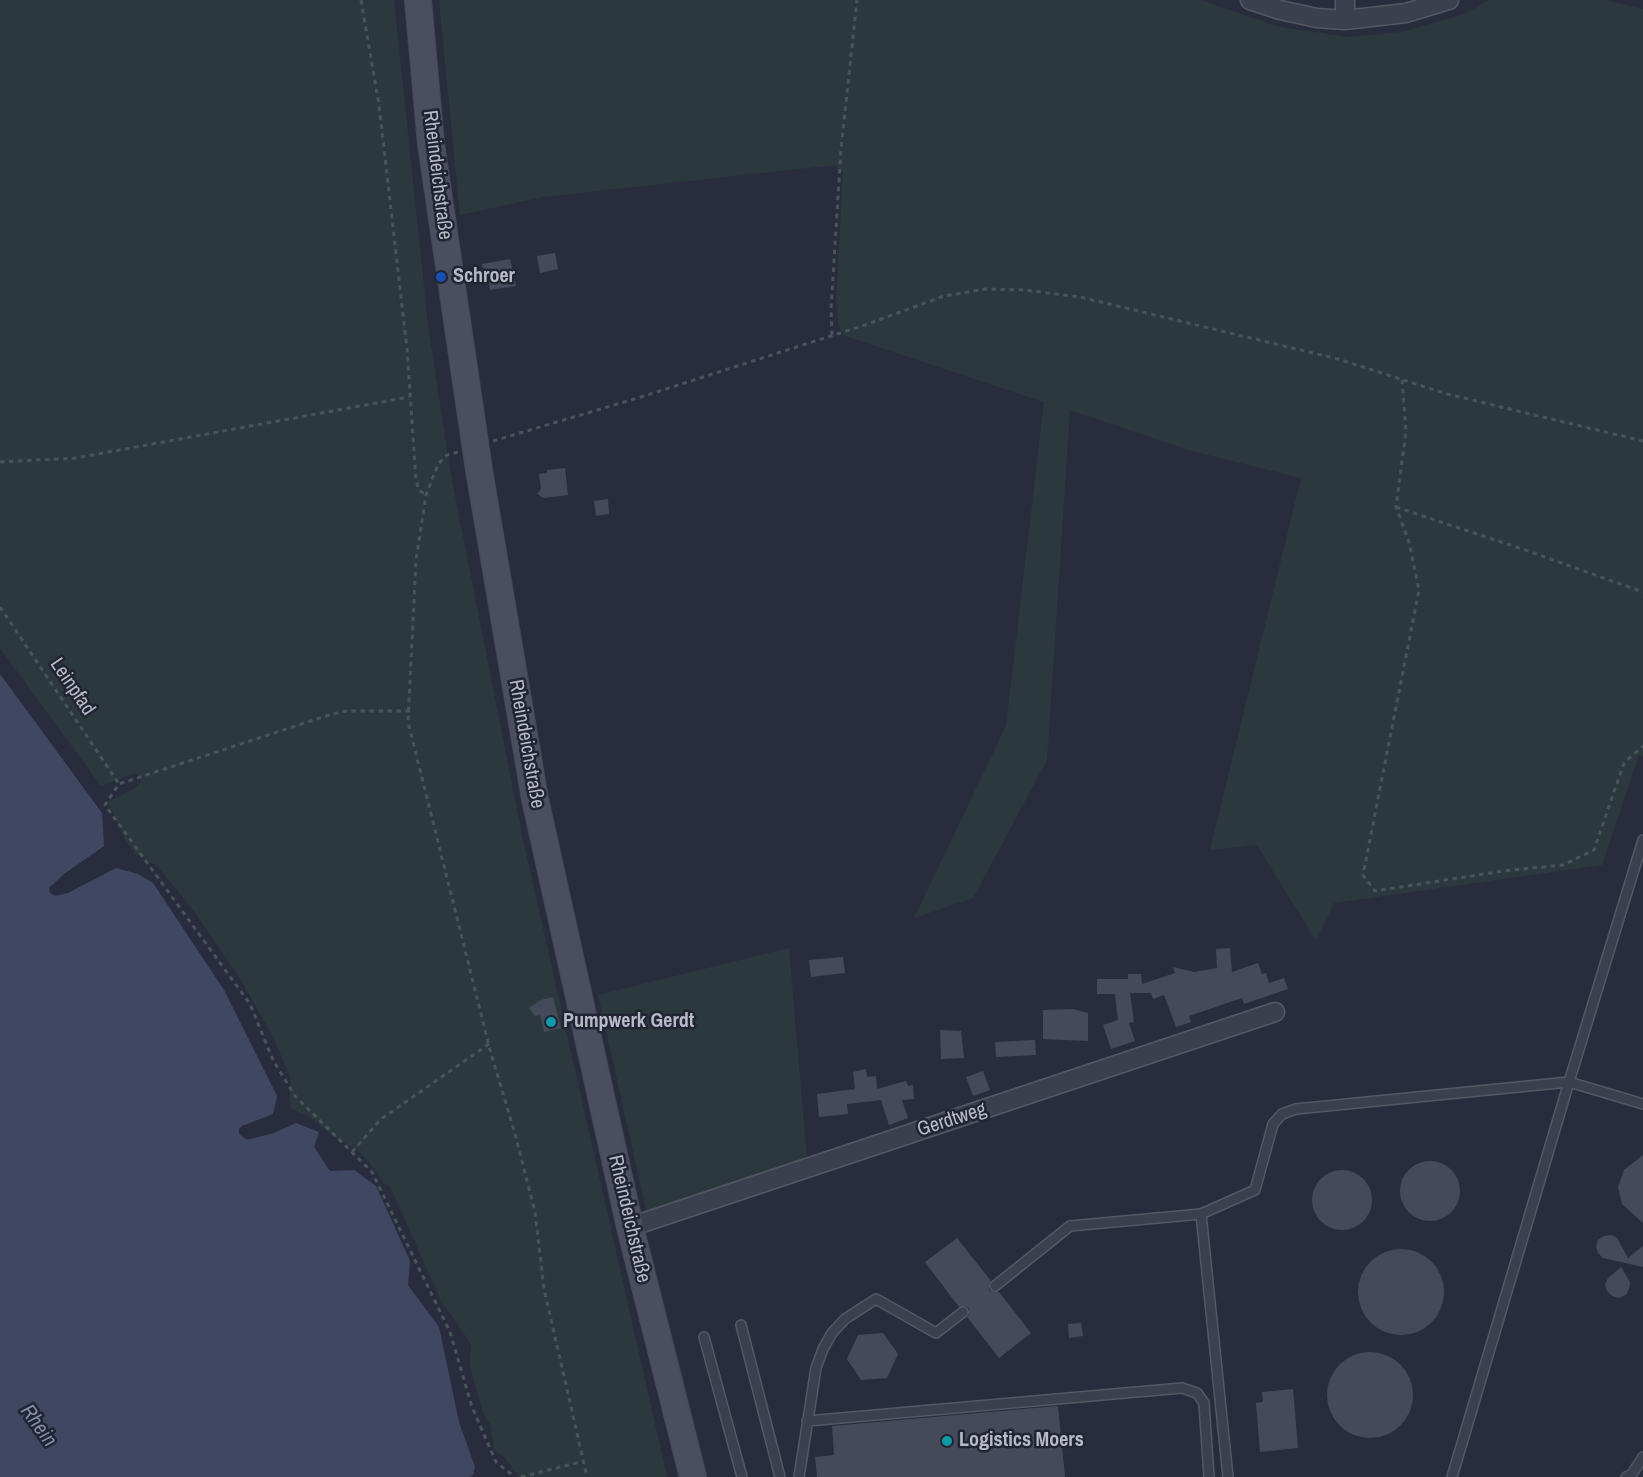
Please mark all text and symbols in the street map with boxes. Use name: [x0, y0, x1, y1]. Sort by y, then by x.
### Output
street label: Rheindeichstraße: [417, 109, 457, 241]
place label: Schroer: [453, 265, 515, 289]
marker: Schroer: [434, 270, 448, 284]
street label: Leinpfad: [44, 654, 100, 720]
street label: Rheindeichstraße: [503, 678, 549, 810]
place label: Pumpwerk Gerdt: [563, 1010, 694, 1034]
marker: Pumpwerk Gerdt: [544, 1015, 558, 1029]
street label: Gerdtweg: [914, 1098, 990, 1142]
street label: Rheindeichstraße: [603, 1153, 655, 1285]
water label: Rhein: [14, 1400, 62, 1452]
place label: Logistics Moers: [959, 1429, 1084, 1453]
marker: Logistics Moers: [940, 1434, 954, 1448]

